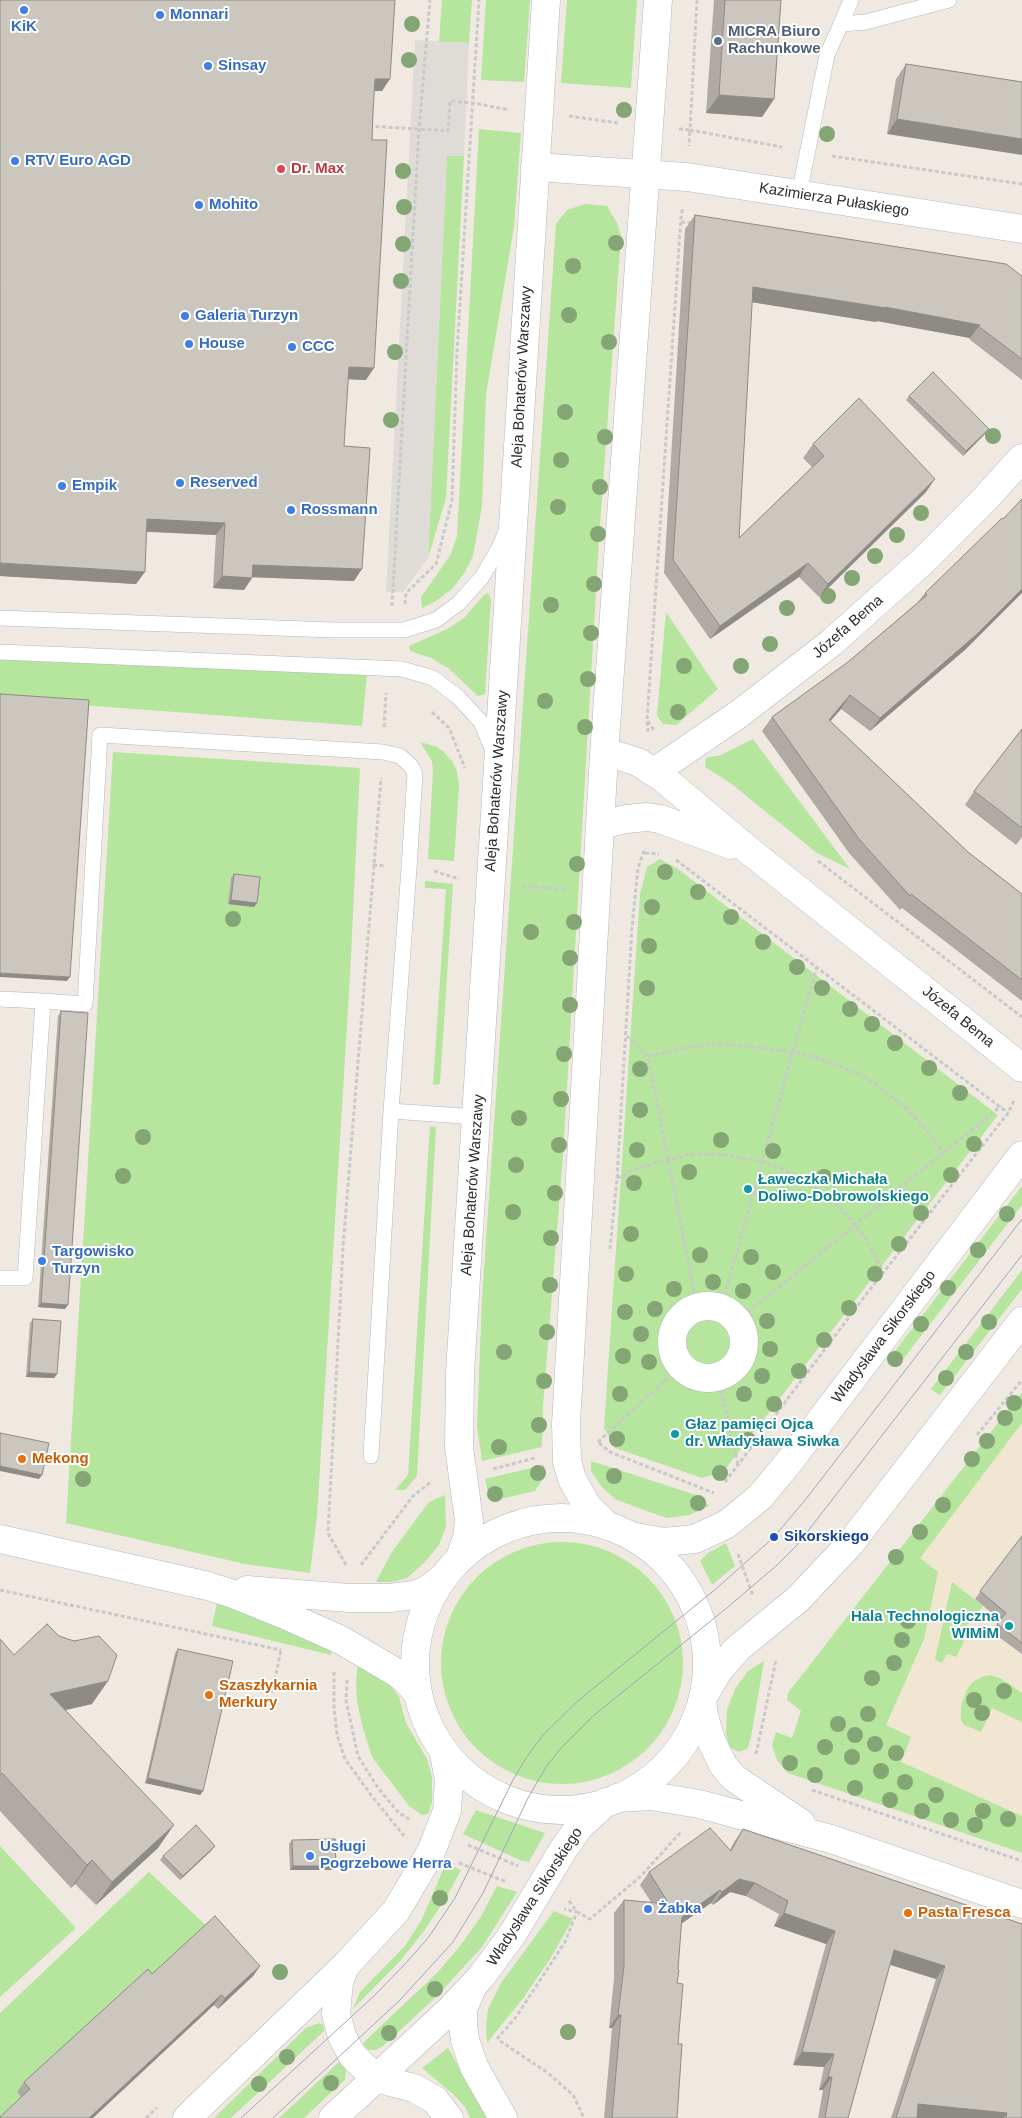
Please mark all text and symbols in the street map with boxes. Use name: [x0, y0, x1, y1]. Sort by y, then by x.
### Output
marker: KiK: [18, 4, 30, 16]
place label: Monnari: [170, 6, 228, 24]
marker: Monnari: [154, 9, 166, 21]
place label: KiK: [11, 18, 37, 36]
place label: MICRA Biuro Rachunkowe: [728, 23, 821, 58]
marker: MICRA Biuro Rachunkowe: [712, 35, 724, 47]
place label: Sinsay: [218, 57, 266, 75]
marker: Sinsay: [202, 60, 214, 72]
place label: RTV Euro AGD: [25, 152, 131, 170]
marker: RTV Euro AGD: [9, 155, 21, 167]
place label: Dr. Max: [291, 160, 344, 178]
marker: Dr. Max: [275, 163, 287, 175]
street label: Kazimierza Pułaskiego: [758, 179, 910, 221]
place label: Mohito: [209, 196, 258, 214]
marker: Mohito: [193, 199, 205, 211]
street label: Aleja Bohaterów Warszawy: [508, 286, 536, 468]
place label: Galeria Turzyn: [195, 307, 298, 325]
marker: Galeria Turzyn: [179, 310, 191, 322]
place label: House: [199, 335, 245, 353]
marker: House: [183, 338, 195, 350]
place label: CCC: [302, 338, 334, 356]
marker: CCC: [286, 341, 298, 353]
place label: Reserved: [190, 474, 258, 492]
place label: Empik: [72, 477, 117, 495]
marker: Reserved: [174, 477, 186, 489]
marker: Empik: [56, 480, 68, 492]
place label: Rossmann: [301, 501, 378, 519]
marker: Rossmann: [285, 504, 297, 516]
street label: Józefa Bema: [809, 591, 887, 663]
street label: Aleja Bohaterów Warszawy: [482, 690, 512, 872]
street label: Józefa Bema: [918, 982, 998, 1052]
street label: Aleja Bohaterów Warszawy: [458, 1094, 488, 1276]
place label: Ławeczka Michała Doliwo-Dobrowolskiego: [758, 1171, 929, 1206]
marker: Ławeczka Michała Doliwo-Dobrowolskiego: [742, 1183, 754, 1195]
place label: Targowisko Turzyn: [52, 1243, 134, 1278]
marker: Targowisko Turzyn: [36, 1255, 48, 1267]
street label: Władysława Sikorskiego: [828, 1267, 940, 1407]
place label: Głaz pamięci Ojca dr. Władysława Siwka: [685, 1416, 839, 1451]
marker: Głaz pamięci Ojca dr. Władysława Siwka: [669, 1428, 681, 1440]
place label: Mekong: [32, 1450, 89, 1468]
marker: Mekong: [16, 1453, 28, 1465]
place label: Sikorskiego: [784, 1528, 869, 1546]
marker: Sikorskiego: [768, 1531, 780, 1543]
place label: Hala Technologiczna WIMiM: [851, 1608, 999, 1643]
marker: Hala Technologiczna WIMiM: [1003, 1620, 1015, 1632]
place label: Szaszłykarnia Merkury: [219, 1677, 317, 1712]
marker: Szaszłykarnia Merkury: [203, 1689, 215, 1701]
street label: Władysława Sikorskiego: [483, 1824, 587, 1970]
place label: Usługi Pogrzebowe Herra: [320, 1838, 452, 1873]
marker: Usługi Pogrzebowe Herra: [304, 1850, 316, 1862]
place label: Żabka: [658, 1900, 701, 1918]
marker: Żabka: [642, 1903, 654, 1915]
place label: Pasta Fresca: [918, 1904, 1011, 1922]
marker: Pasta Fresca: [902, 1907, 914, 1919]

